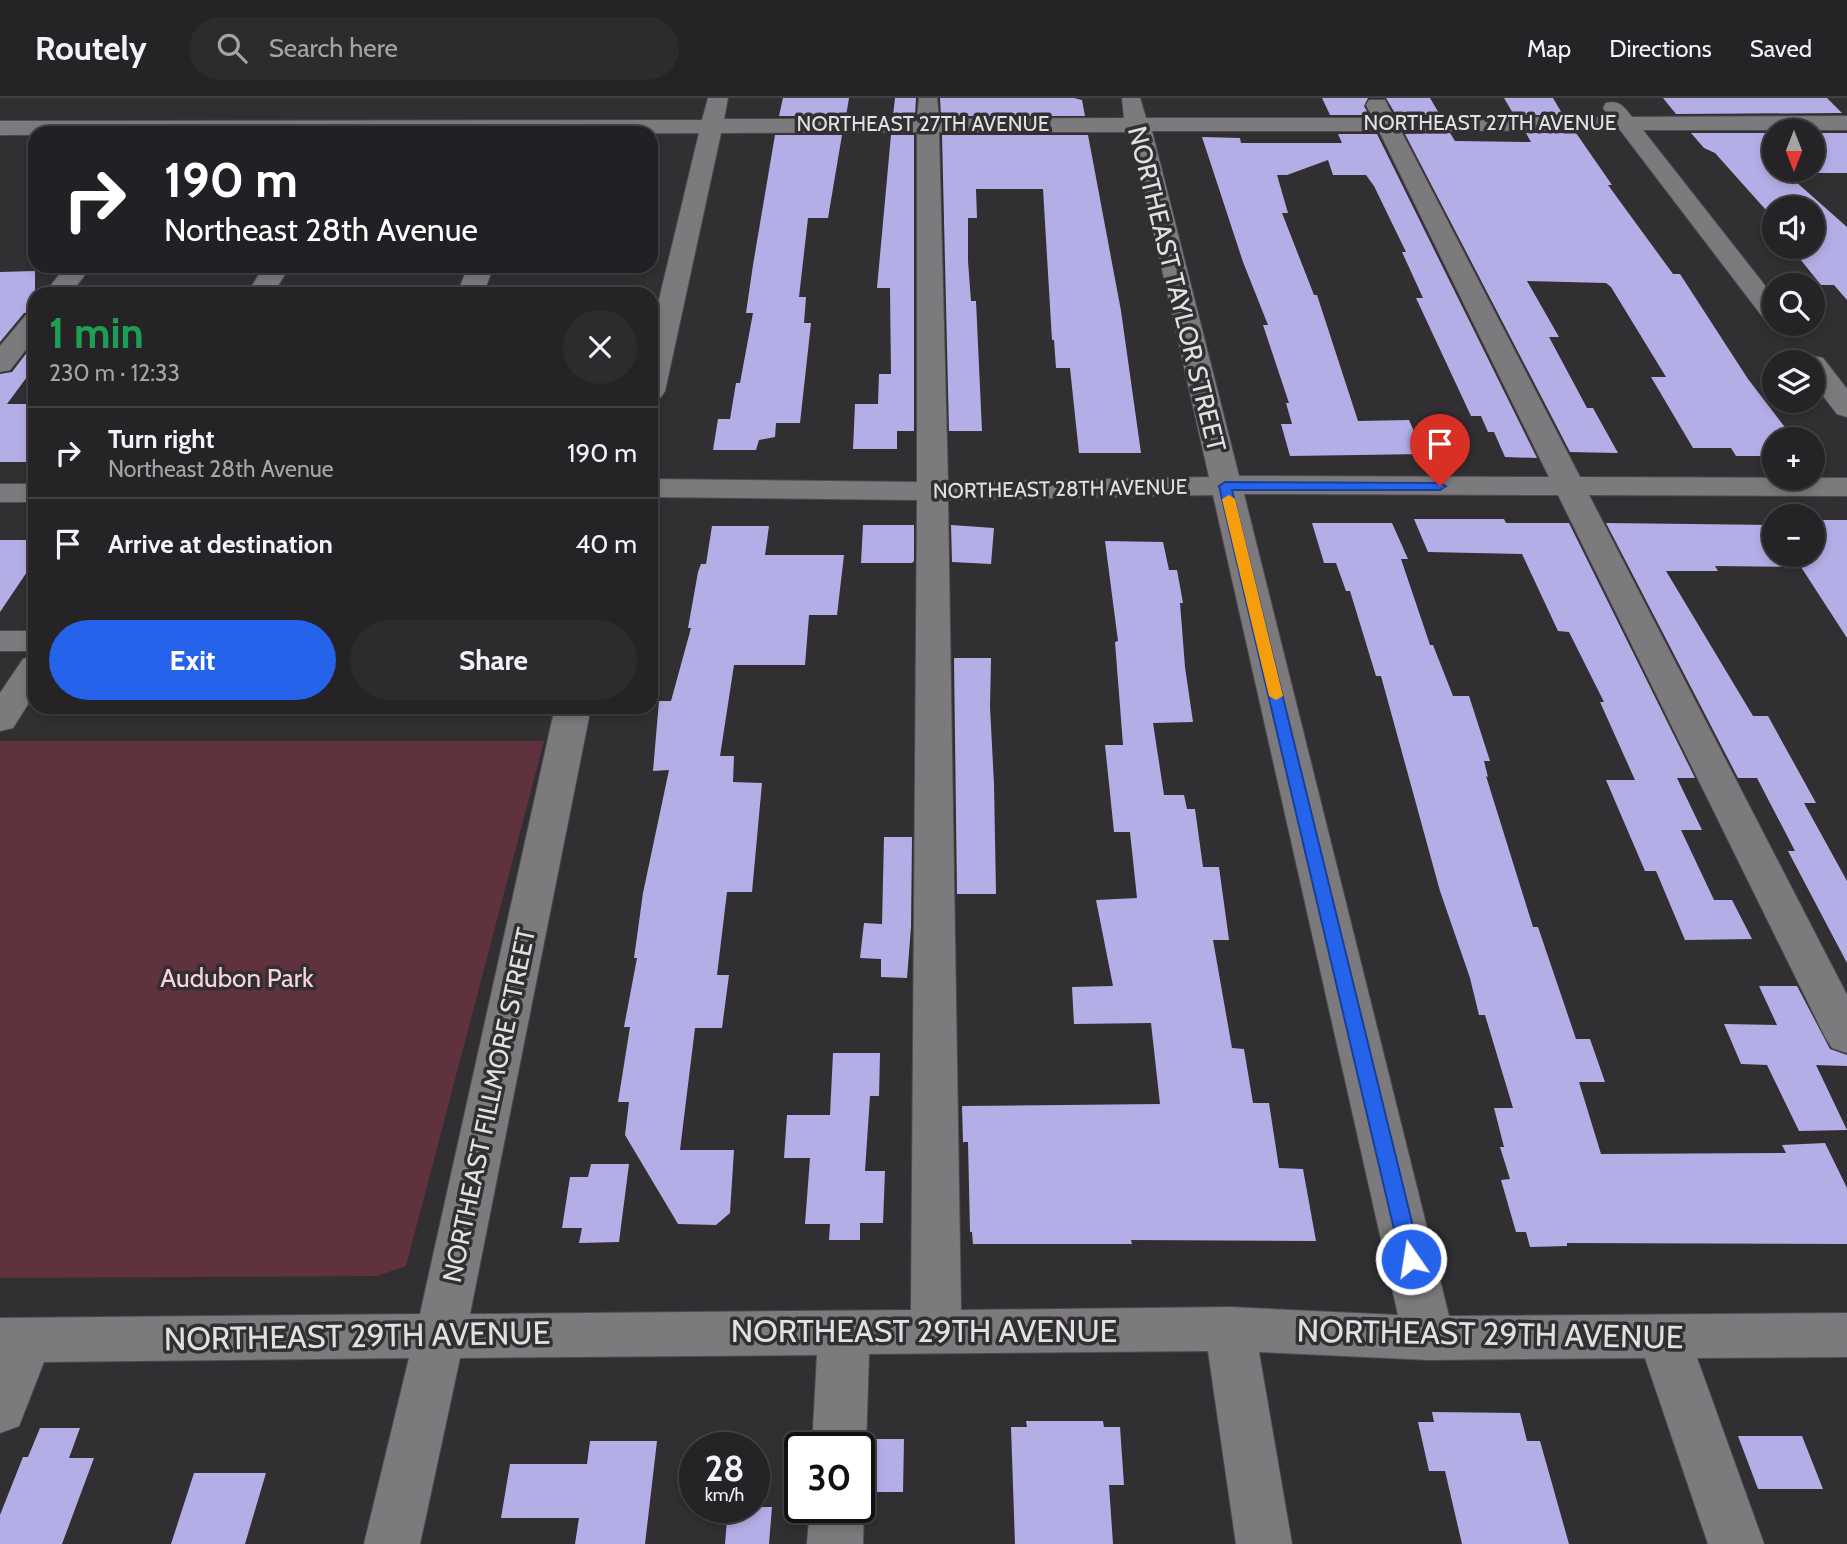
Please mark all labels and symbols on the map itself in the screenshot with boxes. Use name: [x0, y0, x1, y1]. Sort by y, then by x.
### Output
street label: NORTHEAST 27TH AVENUE: [1364, 110, 1616, 135]
street label: NORTHEAST 27TH AVENUE: [797, 111, 1049, 136]
north arrow: [1762, 119, 1825, 182]
street label: NORTHEAST TAYLOR STREET: [1121, 123, 1233, 455]
pin: [1410, 414, 1470, 486]
street label: NORTHEAST 28TH AVENUE: [933, 474, 1187, 503]
street label: NORTHEAST FILLMORE STREET: [436, 925, 542, 1285]
park label: Audubon Park: [160, 962, 314, 994]
position arrow: [1374, 1222, 1448, 1296]
street label: NORTHEAST 29TH AVENUE: [731, 1311, 1117, 1350]
street label: NORTHEAST 29TH AVENUE: [1296, 1311, 1684, 1356]
street label: NORTHEAST 29TH AVENUE: [163, 1313, 551, 1358]
speed limit sign: 30: [784, 1432, 875, 1523]

